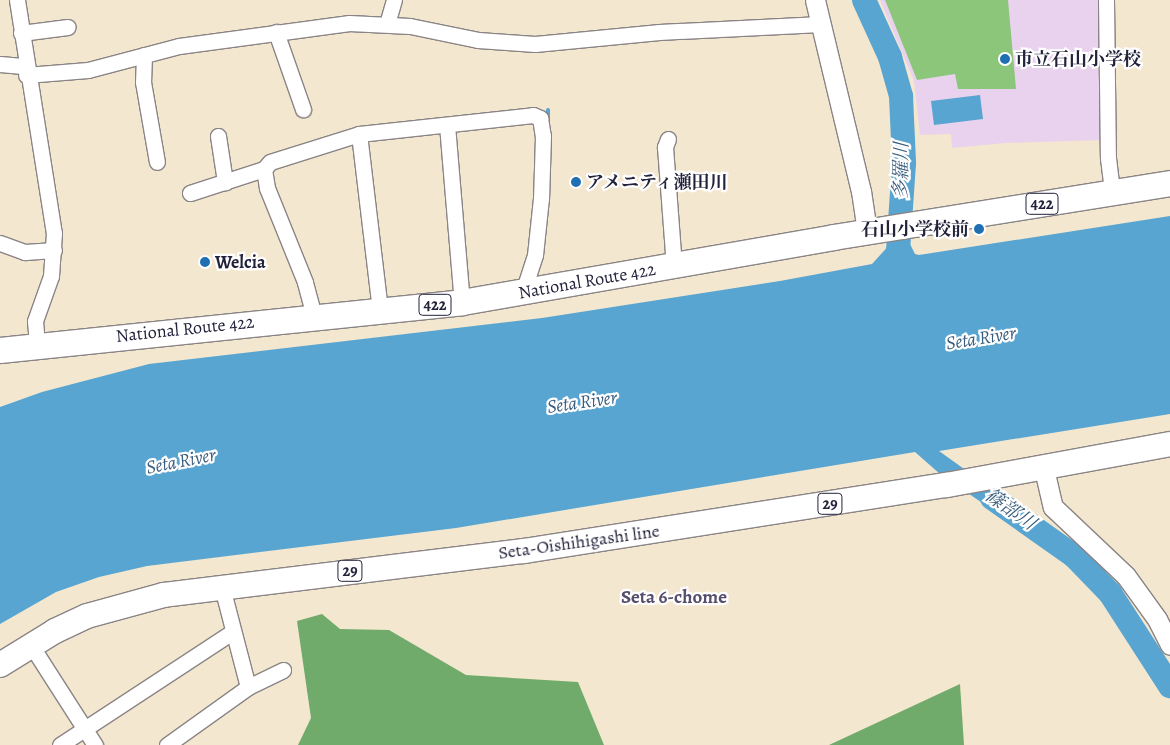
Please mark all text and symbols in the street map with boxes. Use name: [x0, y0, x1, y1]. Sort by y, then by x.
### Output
place label: 市立石山小学校: [1015, 48, 1141, 70]
marker: 市立石山小学校: [999, 53, 1011, 65]
water label: 多羅川: [890, 142, 914, 200]
place label: アメニティ瀬田川: [586, 171, 730, 193]
marker: アメニティ瀬田川: [570, 176, 582, 188]
road number: 422: [1024, 190, 1060, 218]
place label: 石山小学校前: [861, 218, 969, 240]
marker: 石山小学校前: [973, 223, 985, 235]
place label: Welcia: [215, 251, 266, 273]
marker: Welcia: [199, 256, 211, 268]
street label: National Route 422: [517, 258, 657, 304]
road number: 422: [418, 292, 452, 318]
street label: National Route 422: [115, 311, 255, 347]
water label: Seta River: [944, 322, 1018, 356]
water label: Seta River: [546, 387, 618, 419]
water label: Seta River: [144, 444, 218, 480]
water label: 篠部川: [980, 484, 1040, 536]
road number: 29: [816, 490, 844, 518]
street label: Seta-Oishihigashi line: [497, 520, 661, 564]
road number: 29: [336, 558, 364, 584]
district label: Seta 6-chome: [621, 587, 727, 609]

